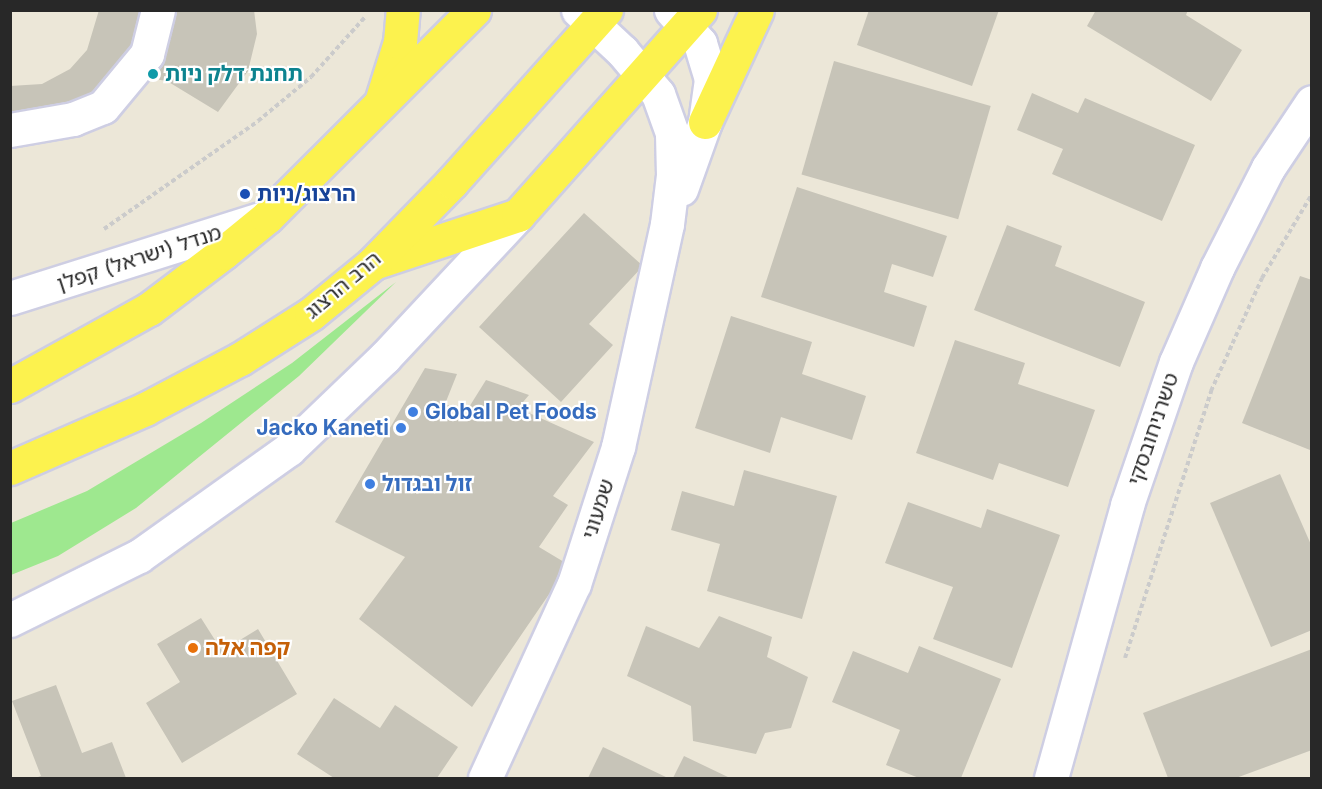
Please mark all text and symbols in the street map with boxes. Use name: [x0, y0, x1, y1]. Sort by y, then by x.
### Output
place label: תחנת דלק ניות: [165, 61, 303, 87]
marker: תחנת דלק ניות: [146, 67, 160, 81]
place label: הרצוג/ניות: [257, 181, 356, 207]
marker: הרצוג/ניות: [238, 187, 252, 201]
street label: מנדל (ישראל) קפלן: [54, 220, 224, 296]
street label: הרב הרצוג: [300, 246, 386, 324]
street label: טשרניחובסקי: [1122, 369, 1184, 489]
place label: Global Pet Foods: [425, 399, 597, 425]
marker: Global Pet Foods: [406, 405, 420, 419]
place label: Jacko Kaneti: [256, 415, 389, 441]
marker: Jacko Kaneti: [394, 421, 408, 435]
place label: זול ובגדול: [382, 471, 472, 497]
street label: שמעוני: [576, 476, 620, 542]
marker: זול ובגדול: [363, 477, 377, 491]
place label: קפה אלה: [205, 635, 290, 661]
marker: קפה אלה: [186, 641, 200, 655]

